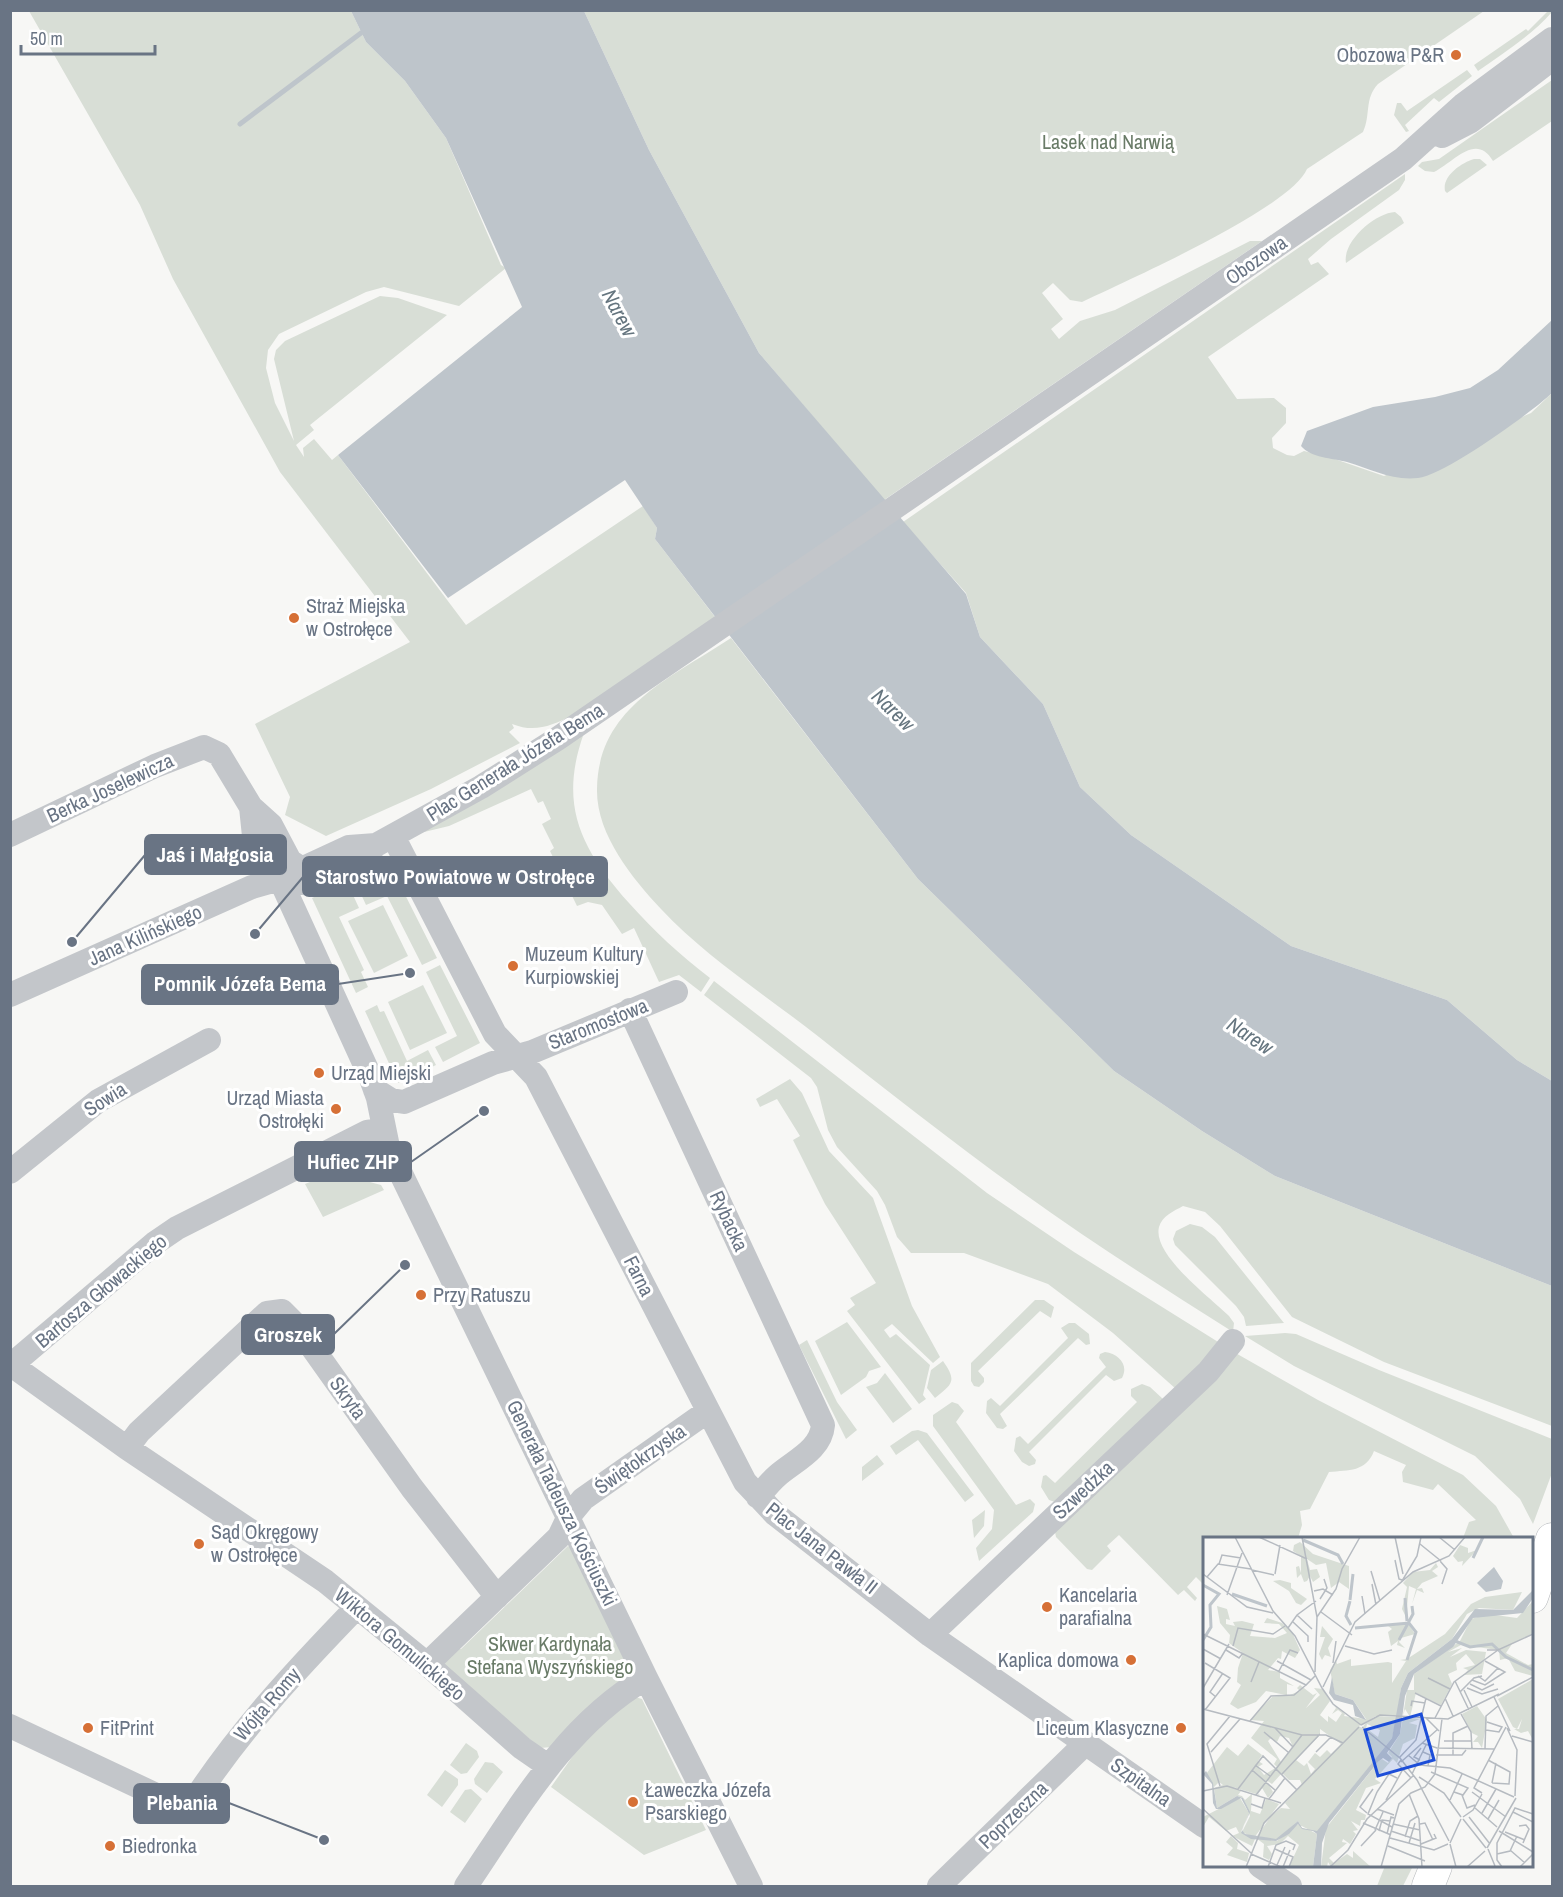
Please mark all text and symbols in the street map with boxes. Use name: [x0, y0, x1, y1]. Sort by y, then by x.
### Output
scale bar: [21, 18, 154, 56]
text: 50 m: [30, 26, 63, 51]
place label: Obozowa P&R: [1336, 41, 1444, 68]
marker: Obozowa P&R: [1449, 48, 1463, 62]
park label: Lasek nad Narwią: [1042, 128, 1175, 155]
street label: Obozowa: [1220, 229, 1292, 291]
water label: Narew: [595, 284, 645, 343]
place label: Straż Miejska w Ostrołęce: [306, 592, 405, 642]
marker: Straż Miejska w Ostrołęce: [287, 611, 301, 625]
water label: Narew: [865, 682, 922, 738]
street label: Plac Generała Józefa Bema: [421, 696, 608, 827]
street label: Berka Joselewicza: [42, 746, 177, 829]
callout: Jaś i Małgosia: [145, 835, 286, 874]
text: Jaś i Małgosia: [157, 840, 274, 869]
callout: Starostwo Powiatowe w Ostrołęce: [303, 857, 607, 896]
text: Starostwo Powiatowe w Ostrołęce: [315, 862, 595, 891]
street label: Jana Kilińskiego: [84, 898, 206, 972]
place label: Muzeum Kultury Kurpiowskiej: [525, 940, 644, 990]
marker: Muzeum Kultury Kurpiowskiej: [506, 959, 520, 973]
callout: Pomnik Józefa Bema: [142, 965, 338, 1004]
text: Pomnik Józefa Bema: [154, 969, 327, 998]
street label: Staromostowa: [544, 991, 651, 1056]
water label: Narew: [1222, 1010, 1280, 1062]
place label: Urząd Miejski: [331, 1059, 431, 1086]
marker: Urząd Miejski: [312, 1066, 326, 1080]
street label: Sowia: [78, 1075, 131, 1122]
place label: Urząd Miasta Ostrołęki: [226, 1084, 324, 1134]
marker: Urząd Miasta Ostrołęki: [329, 1102, 343, 1116]
callout: Hufiec ZHP: [295, 1142, 411, 1181]
text: Hufiec ZHP: [307, 1147, 399, 1176]
street label: Rybacka: [704, 1186, 755, 1255]
street label: Bartosza Głowackiego: [29, 1228, 172, 1354]
street label: Farna: [618, 1251, 661, 1301]
place label: Przy Ratuszu: [433, 1281, 531, 1308]
marker: Przy Ratuszu: [414, 1288, 428, 1302]
callout: Groszek: [242, 1315, 334, 1354]
text: Groszek: [254, 1320, 322, 1349]
street label: Skryta: [324, 1371, 373, 1424]
street label: Generała Tadeusza Kościuszki: [501, 1395, 624, 1610]
street label: Świętokrzyska: [589, 1417, 691, 1500]
street label: Szwedzka: [1046, 1454, 1119, 1525]
street label: Plac Jana Pawła II: [761, 1495, 884, 1600]
place label: Sąd Okręgowy w Ostrołęce: [211, 1518, 319, 1568]
marker: Sąd Okręgowy w Ostrołęce: [192, 1537, 206, 1551]
inset map: [1203, 1537, 1533, 1867]
street label: Wiktora Gomulickiego: [329, 1581, 471, 1706]
place label: Kancelaria parafialna: [1059, 1581, 1137, 1631]
marker: Kancelaria parafialna: [1040, 1600, 1054, 1614]
park label: Skwer Kardynała Stefana Wyszyńskiego: [467, 1630, 633, 1680]
place label: Kaplica domowa: [998, 1646, 1119, 1673]
marker: Kaplica domowa: [1124, 1653, 1138, 1667]
street label: Wójta Romy: [227, 1661, 307, 1746]
place label: FitPrint: [100, 1714, 154, 1741]
place label: Liceum Klasyczne: [1036, 1714, 1169, 1741]
marker: FitPrint: [81, 1721, 95, 1735]
marker: Liceum Klasyczne: [1174, 1721, 1188, 1735]
street label: Szpitalna: [1106, 1751, 1177, 1812]
street label: Poprzeczna: [972, 1775, 1053, 1854]
place label: Ławeczka Józefa Psarskiego: [645, 1776, 771, 1826]
callout: Plebania: [134, 1784, 229, 1823]
text: Plebania: [147, 1788, 218, 1817]
marker: Ławeczka Józefa Psarskiego: [626, 1795, 640, 1809]
place label: Biedronka: [122, 1832, 197, 1859]
marker: Biedronka: [103, 1839, 117, 1853]

